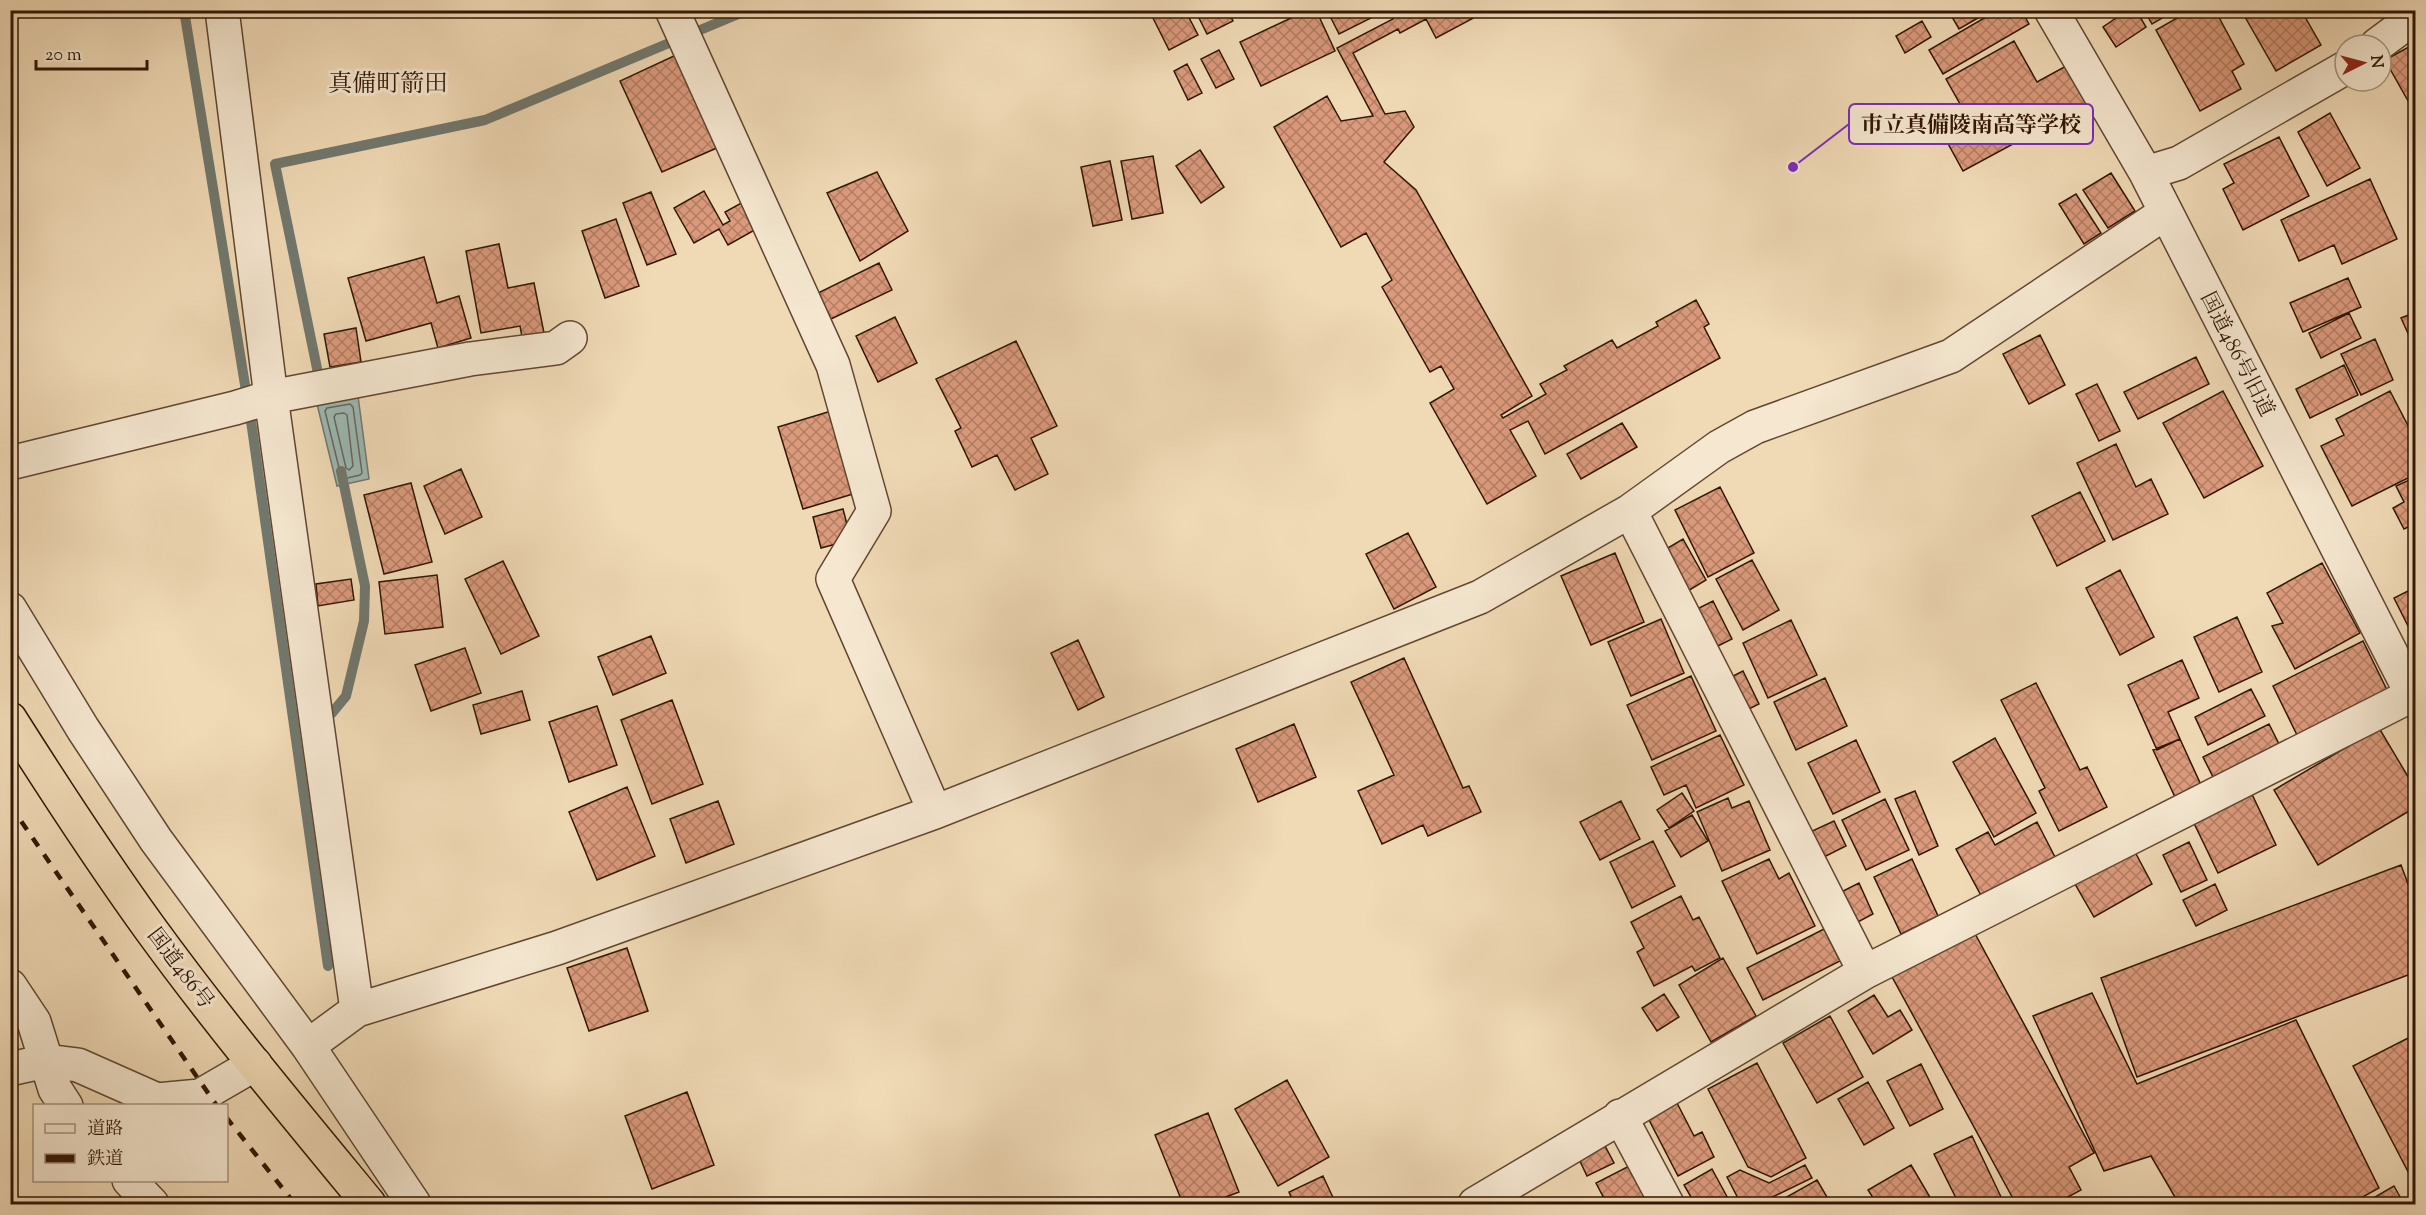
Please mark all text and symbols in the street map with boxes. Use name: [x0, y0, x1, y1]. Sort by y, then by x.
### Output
scale bar: [36, 33, 147, 71]
north arrow: [2333, 33, 2393, 93]
text: 20 m: [45, 43, 82, 69]
text: N: [2363, 54, 2388, 69]
district label: 真備町箭田: [328, 68, 448, 102]
callout: 市立真備陵南高等学校: [1849, 104, 2093, 144]
text: 市立真備陵南高等学校: [1861, 111, 2081, 143]
street label: 国道486号旧道: [2192, 287, 2281, 423]
street label: 国道486号: [139, 922, 220, 1016]
legend: [33, 1104, 228, 1182]
text: 道路: [87, 1117, 123, 1143]
text: 鉄道: [87, 1147, 123, 1173]

